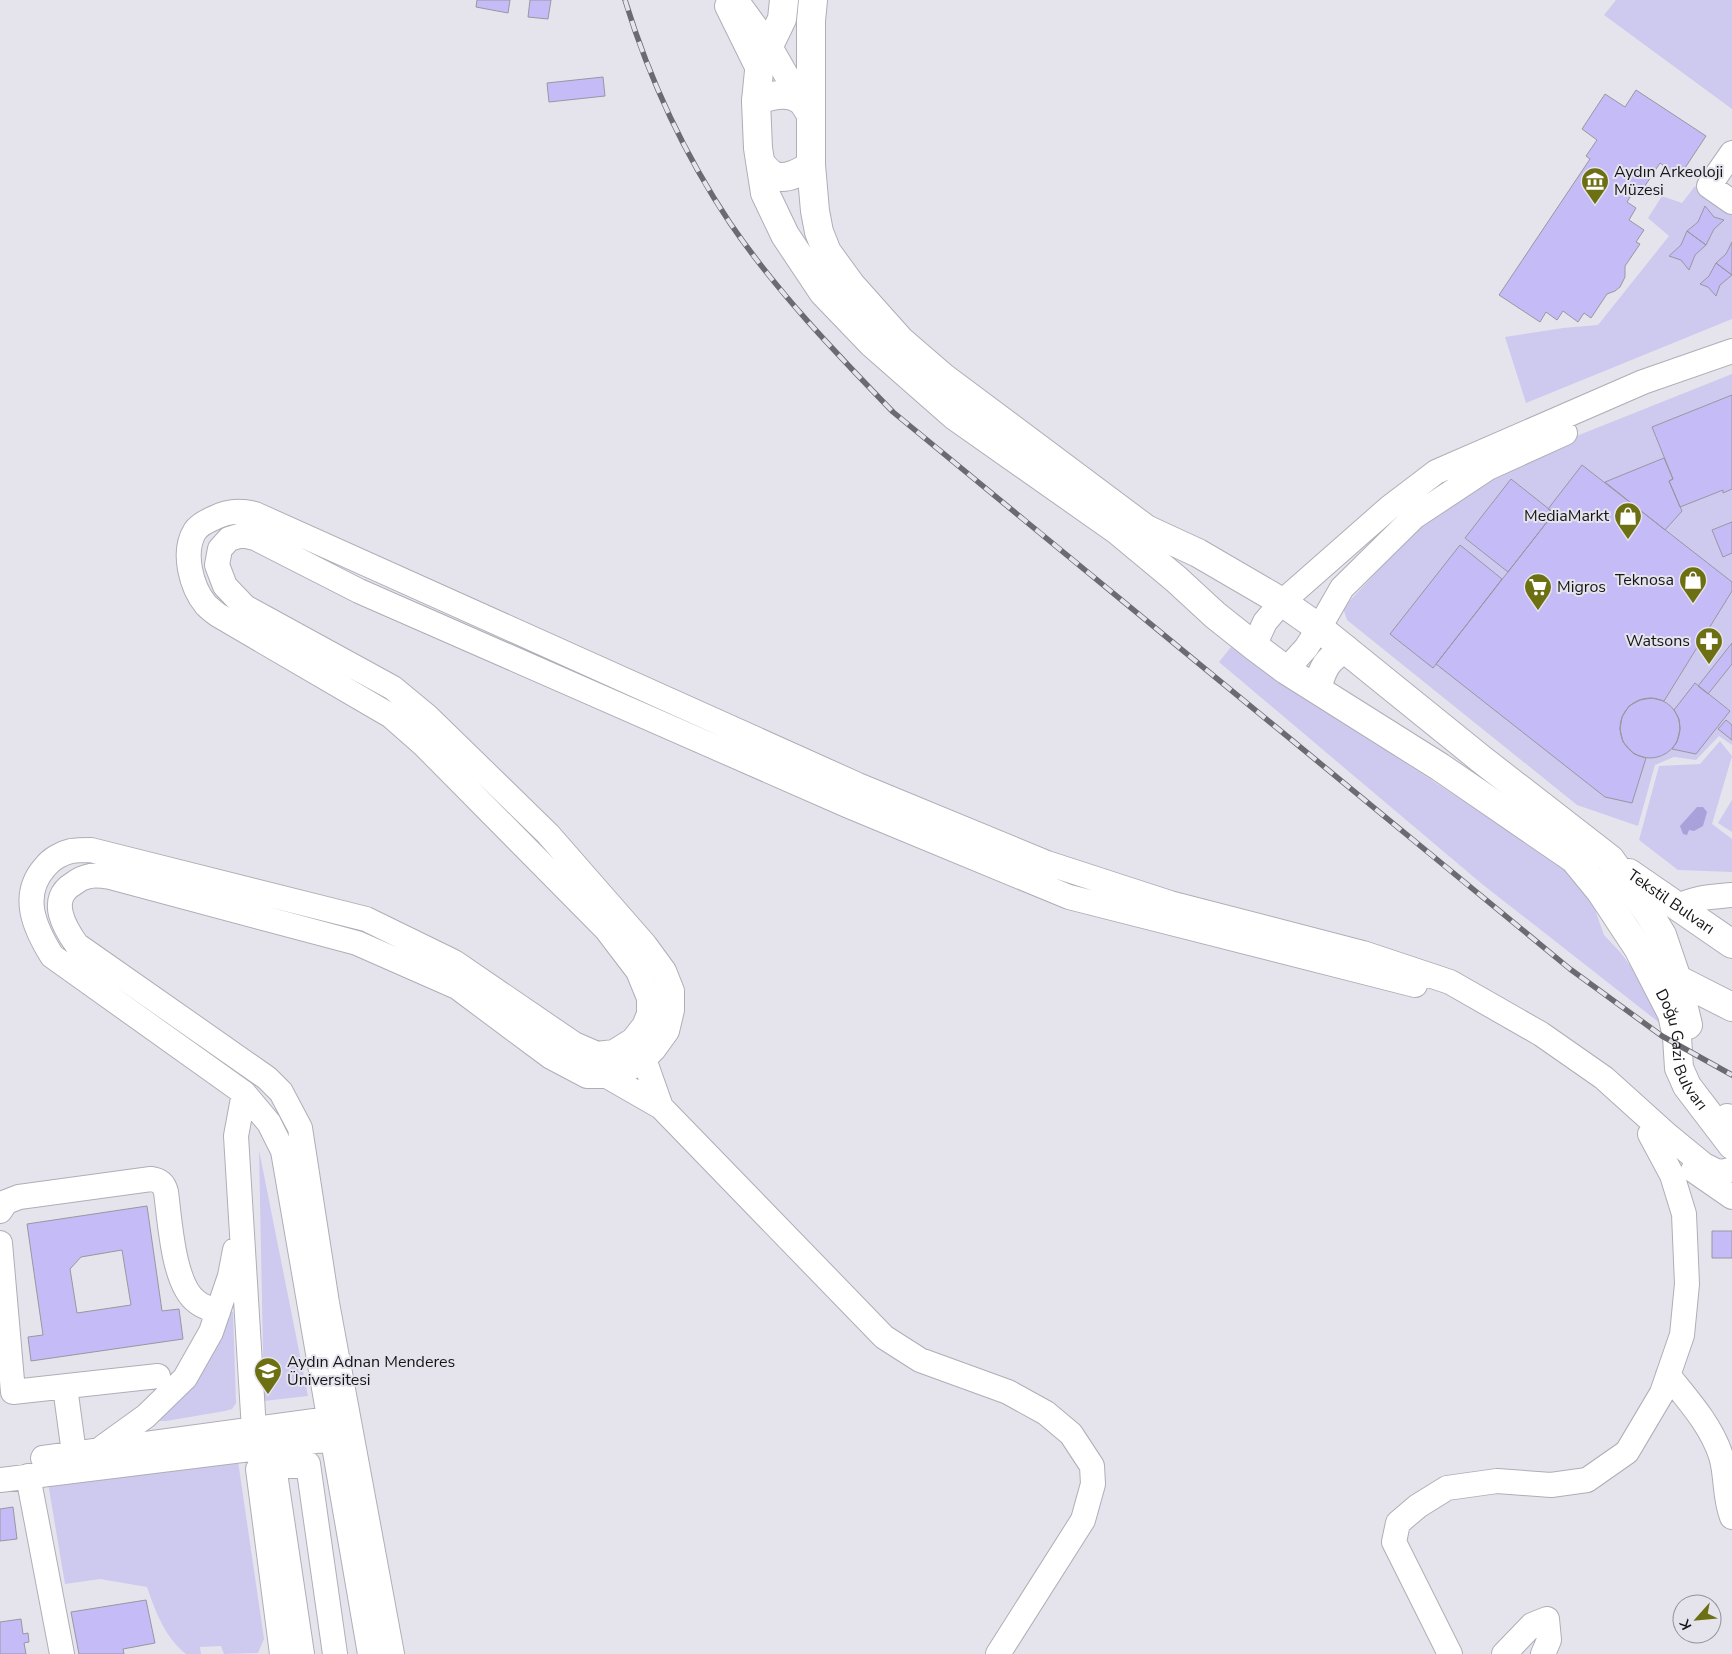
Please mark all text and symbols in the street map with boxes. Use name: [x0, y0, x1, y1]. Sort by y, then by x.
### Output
place label: Aydın Arkeoloji Müzesi: [1614, 161, 1723, 201]
museum icon: Aydın Arkeoloji Müzesi: [1580, 166, 1610, 205]
shop icon: MediaMarkt: [1613, 501, 1643, 540]
place label: MediaMarkt: [1524, 505, 1609, 527]
shop icon: Teknosa: [1678, 565, 1708, 604]
place label: Teknosa: [1615, 569, 1674, 591]
supermarket icon: Migros: [1523, 572, 1553, 611]
place label: Migros: [1557, 576, 1606, 598]
pharmacy icon: Watsons: [1694, 626, 1724, 665]
place label: Watsons: [1626, 630, 1690, 652]
street label: Tekstil Bulvarı: [1623, 864, 1719, 940]
street label: Doğu Gazi Bulvarı: [1650, 985, 1713, 1115]
place label: Aydın Adnan Menderes Üniversitesi: [287, 1351, 455, 1391]
school or university icon: Aydın Adnan Menderes Üniversitesi: [253, 1356, 283, 1395]
north arrow: [1672, 1594, 1722, 1644]
text: K: [1675, 1616, 1696, 1633]

